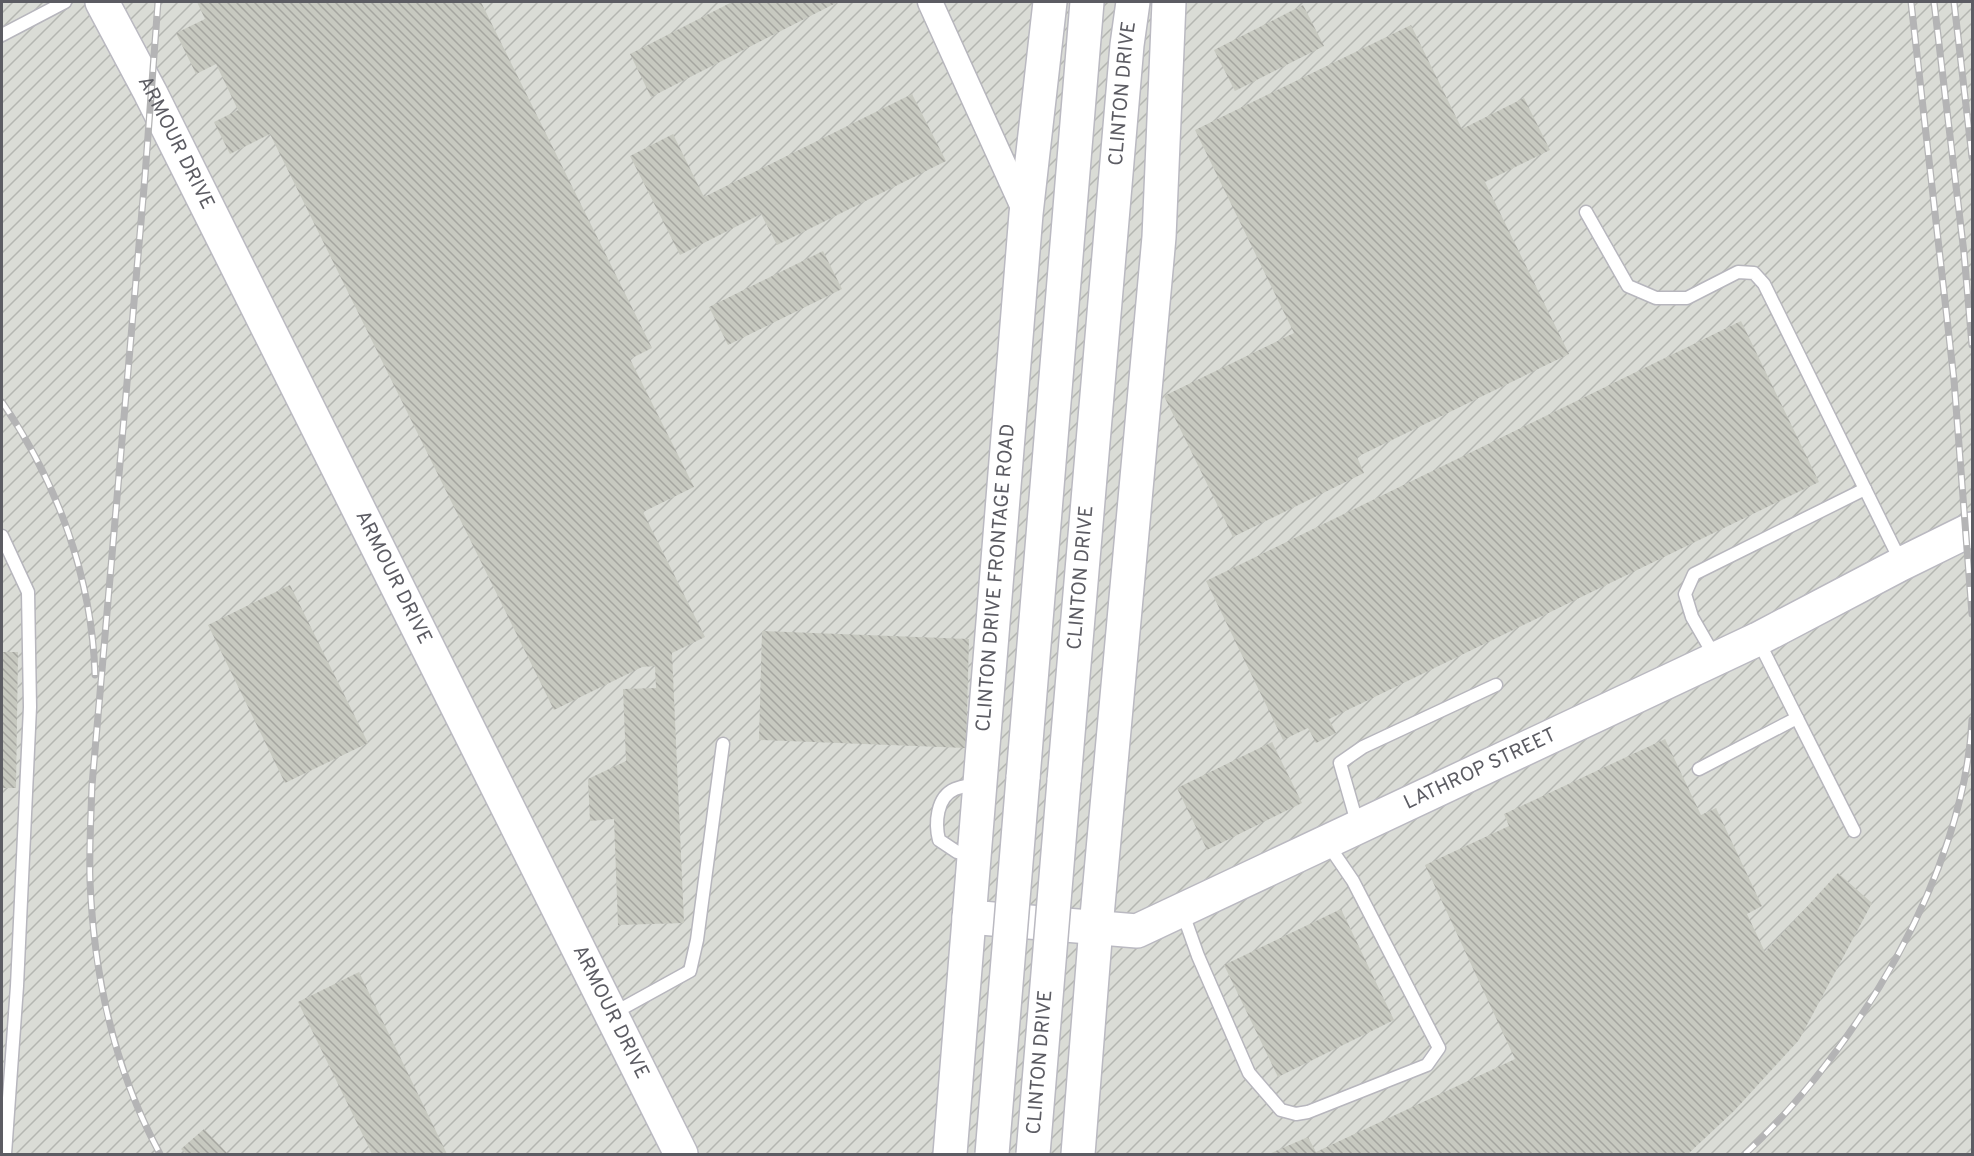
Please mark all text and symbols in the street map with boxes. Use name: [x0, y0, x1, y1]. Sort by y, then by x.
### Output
street label: CLINTON DRIVE: [1104, 20, 1143, 167]
street label: ARMOUR DRIVE: [131, 72, 220, 214]
street label: CLINTON DRIVE FRONTAGE ROAD: [971, 423, 1022, 733]
street label: CLINTON DRIVE: [1062, 504, 1101, 651]
street label: ARMOUR DRIVE: [349, 507, 437, 649]
street label: LATHROP STREET: [1400, 723, 1561, 817]
street label: ARMOUR DRIVE: [566, 941, 654, 1083]
street label: CLINTON DRIVE: [1022, 989, 1060, 1136]

